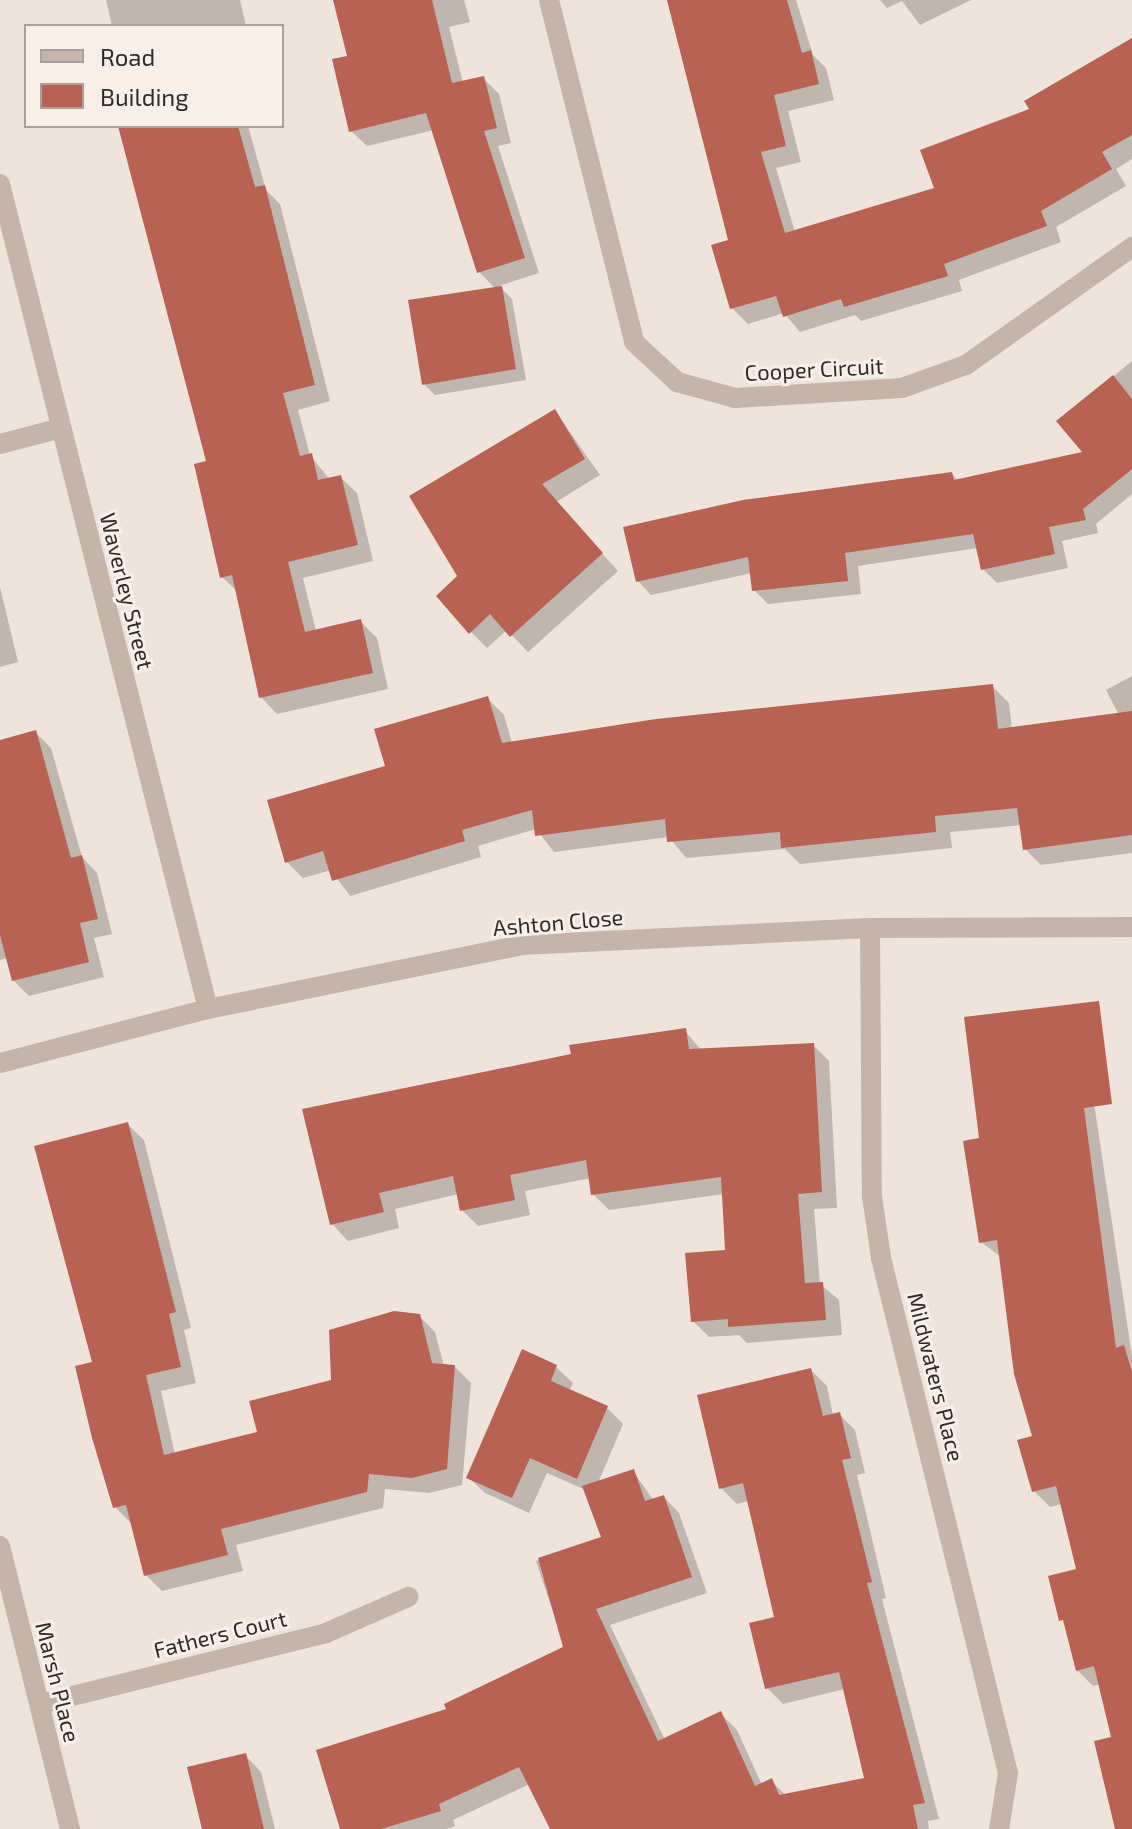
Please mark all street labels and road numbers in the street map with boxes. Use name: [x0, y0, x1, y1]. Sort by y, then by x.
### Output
street label: Cooper Circuit: [744, 352, 884, 386]
street label: Waverley Street: [95, 510, 159, 672]
street label: Ashton Close: [492, 903, 624, 941]
street label: Mildwaters Place: [902, 1290, 970, 1464]
street label: Fathers Court: [151, 1605, 289, 1663]
street label: Marsh Place: [30, 1619, 86, 1745]

